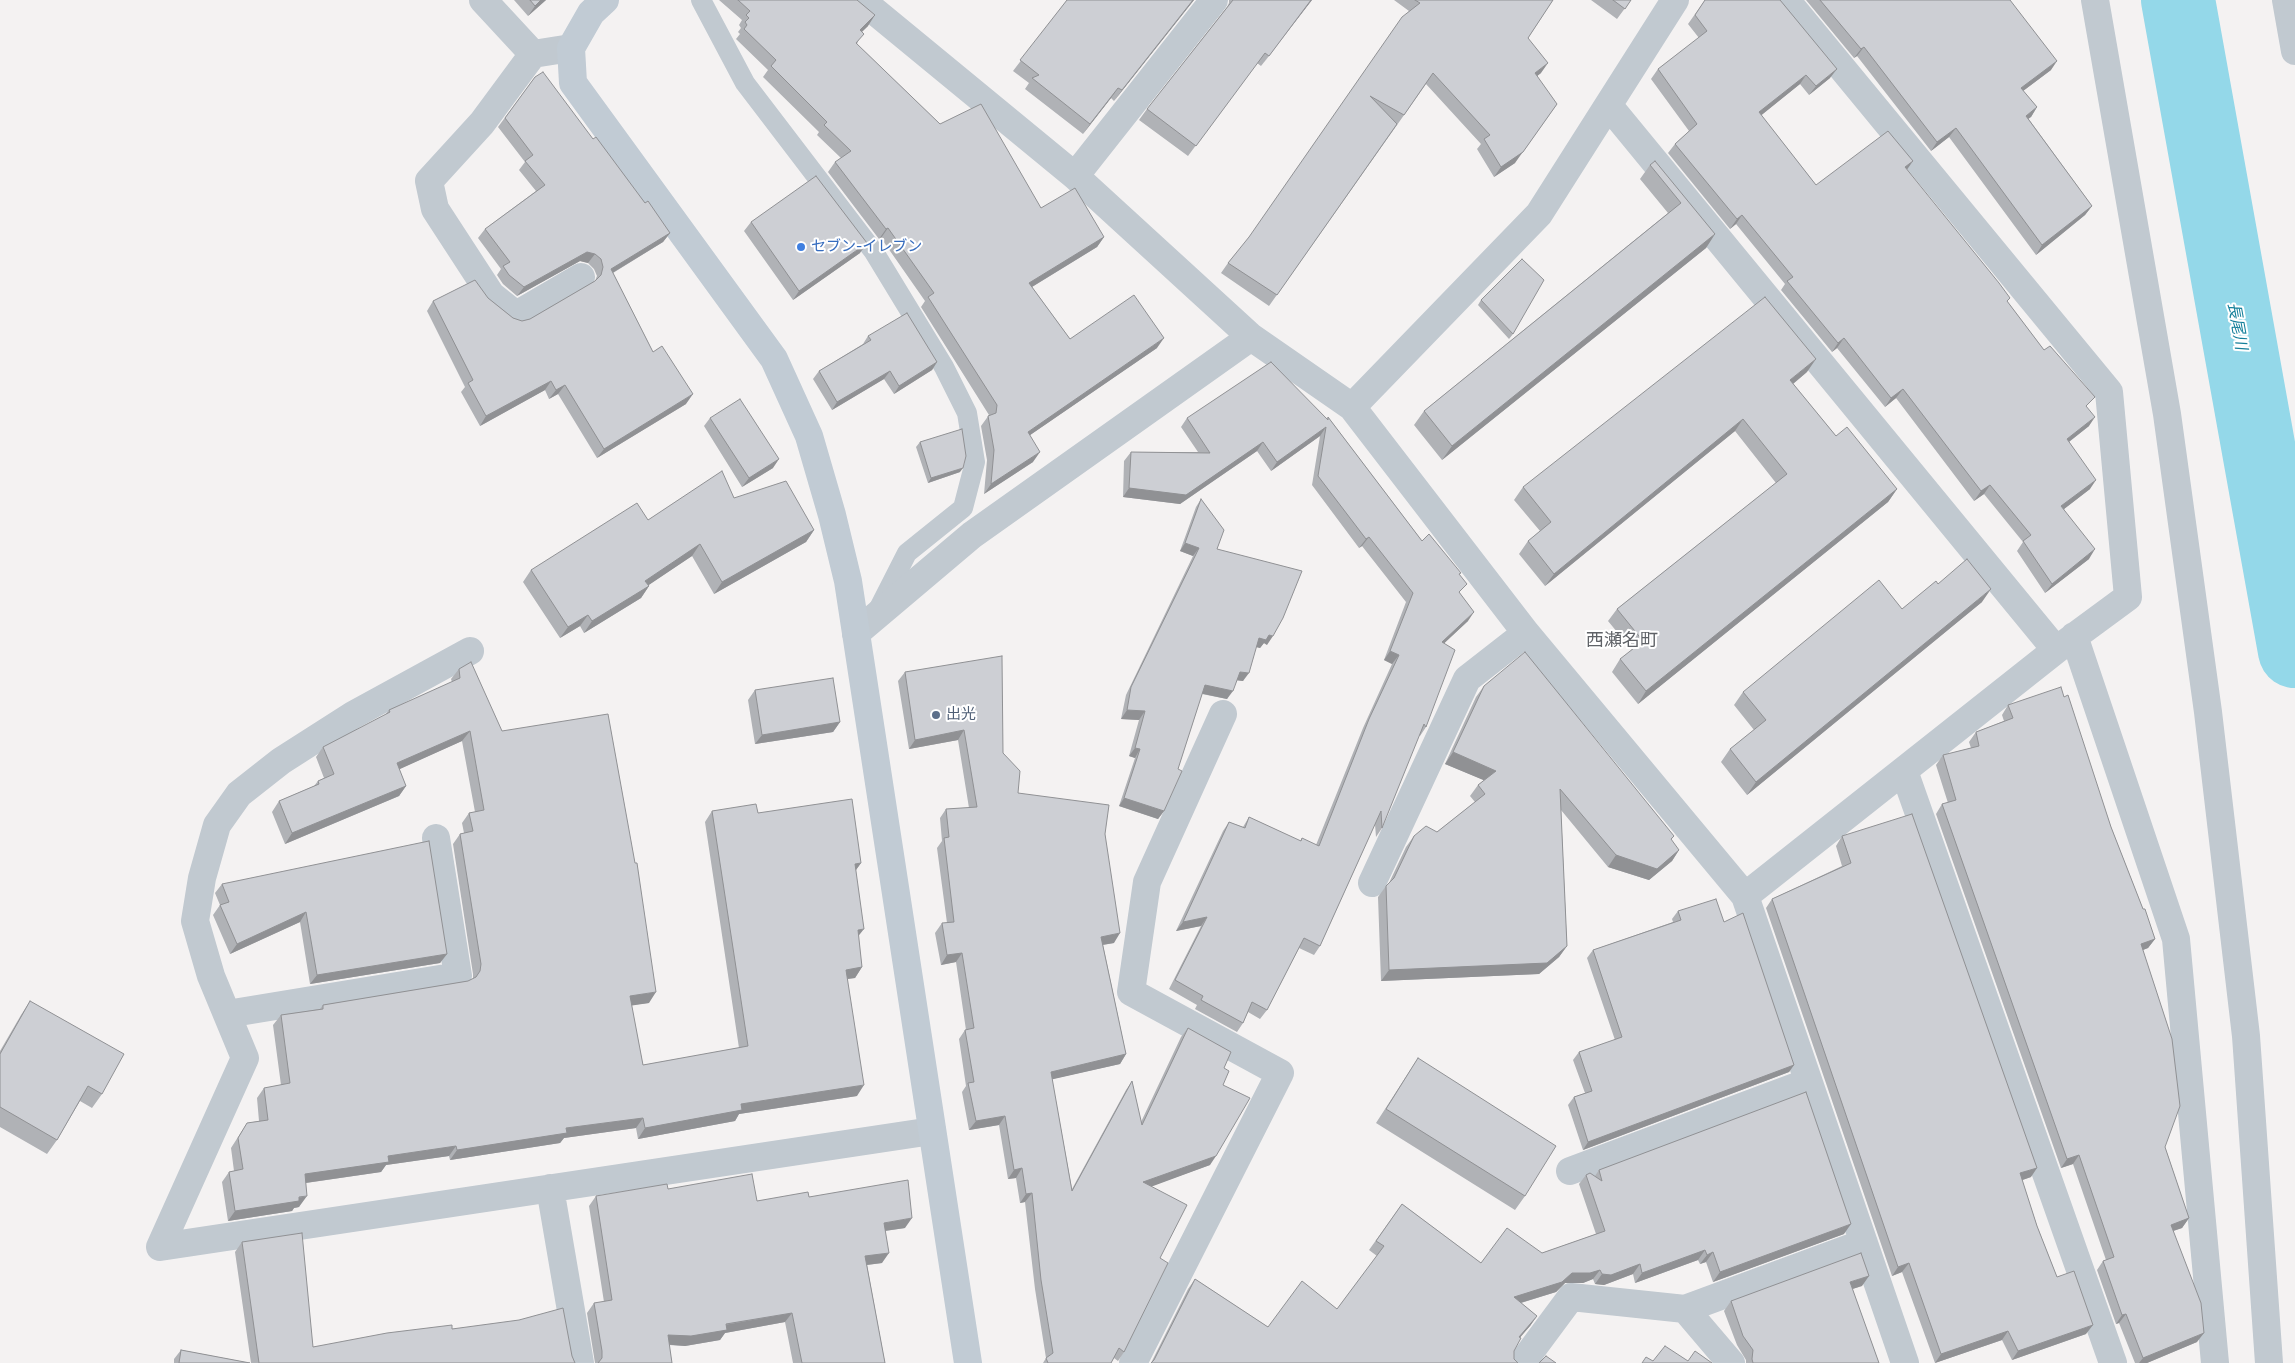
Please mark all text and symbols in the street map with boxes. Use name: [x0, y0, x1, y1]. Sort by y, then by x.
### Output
place label: セブン-イレブン: [811, 238, 922, 256]
marker: セブン-イレブン: [795, 241, 807, 253]
water label: 長尾川: [2223, 301, 2251, 351]
district label: 西瀬名町: [1586, 630, 1658, 652]
place label: 出光: [946, 706, 976, 724]
marker: 出光: [930, 709, 942, 721]

